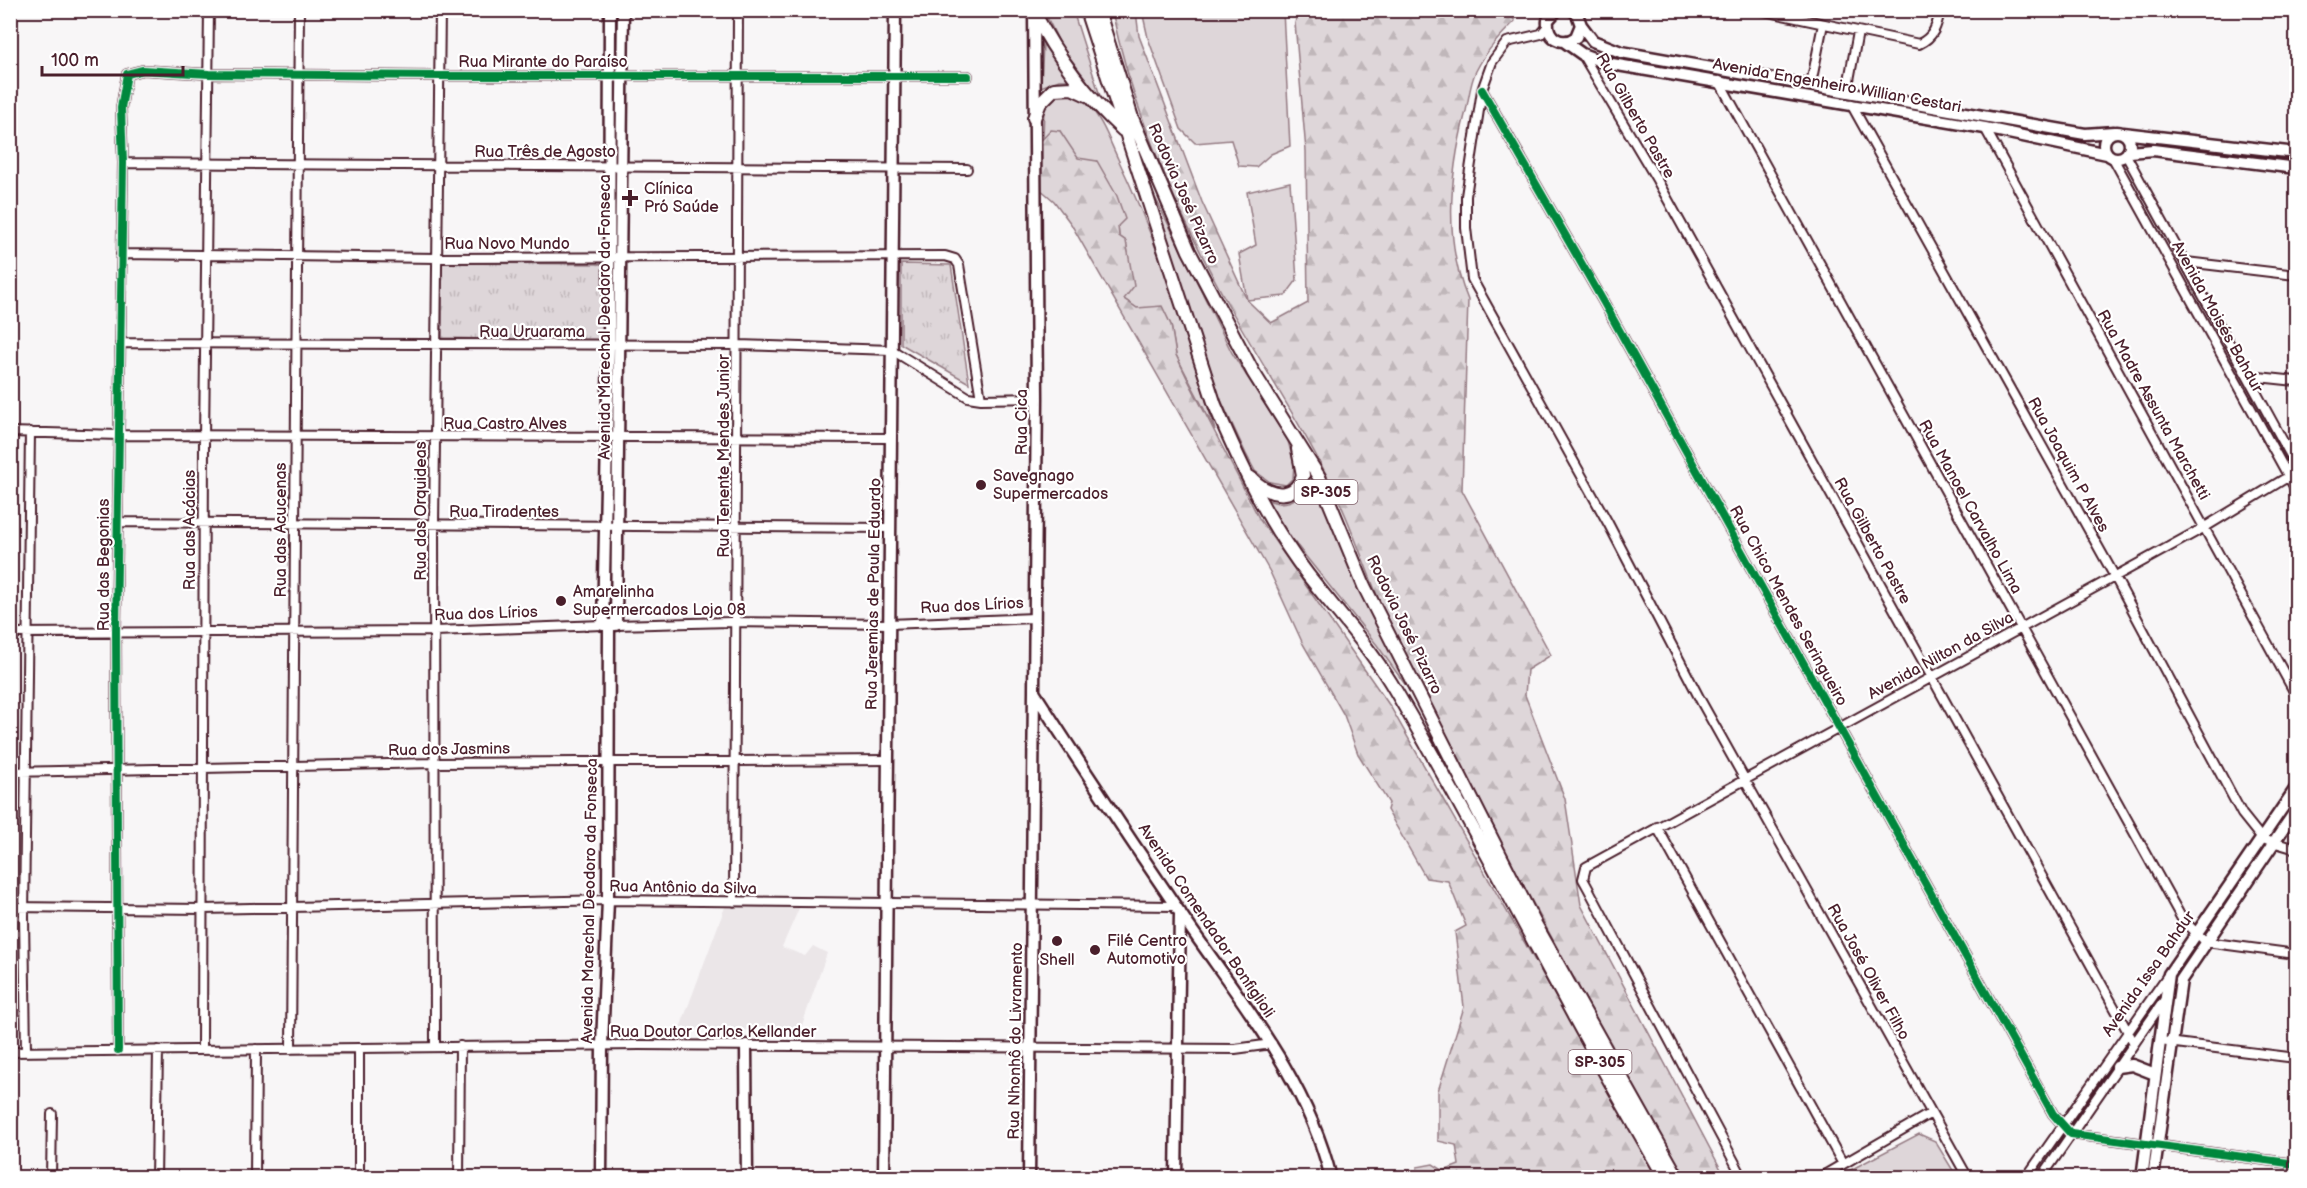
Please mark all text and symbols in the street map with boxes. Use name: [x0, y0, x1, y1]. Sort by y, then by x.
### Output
scale bar: [42, 39, 183, 77]
text: 100 m: [51, 50, 99, 71]
street label: Rua Gilberto Pastre: [1591, 50, 1679, 182]
street label: Rua Mirante do Paraíso: [458, 53, 628, 72]
street label: Avenida Engenheiro Willian Cestari: [1711, 55, 1963, 117]
street label: Rodovia José Pizarro: [1143, 121, 1223, 267]
street label: Rua Três de Agosto: [474, 143, 616, 162]
street label: Avenida Marechal Deodoro da Fonseca: [596, 174, 615, 460]
place label: Clínica Pró Saúde: [644, 180, 719, 217]
marker: Clínica Pró Saúde: [621, 189, 639, 207]
street label: Rua Novo Mundo: [444, 235, 570, 254]
street label: Avenida Moisés Bahdur: [2167, 238, 2267, 396]
street label: Rua Madre Assunta Marchetti: [2093, 307, 2213, 503]
street label: Rua Uruarama: [479, 323, 585, 342]
street label: Rua Tenente Mendes Junior: [715, 354, 734, 558]
street label: Rua Cica: [1013, 389, 1032, 455]
street label: Rua Joaquim P Alves: [2023, 394, 2113, 536]
street label: Rua Castro Alves: [443, 415, 567, 434]
street label: Rua Manoel Carvalho Lima: [1914, 417, 2026, 597]
street label: Rua das Orquideas: [412, 441, 431, 581]
street label: Rua das Acucenas: [272, 462, 291, 598]
place label: Savegnago Supermercados: [993, 467, 1108, 504]
street label: Rua das Acácias: [181, 470, 200, 590]
street label: Rua Gilberto Pastre: [1829, 475, 1915, 608]
street label: Rua Jeremias de Paula Eduardo: [862, 478, 886, 710]
marker: Savegnago Supermercados: [974, 478, 988, 492]
road number: SP-305: [1294, 480, 1358, 504]
street label: Rua das Begonias: [95, 499, 114, 631]
street label: Rua Tiradentes: [449, 503, 559, 522]
street label: Rua Chico Mendes Seringueiro: [1725, 503, 1851, 709]
street label: Rodovia José Pizarro: [1362, 552, 1446, 698]
place label: Amarelinha Supermercados Loja 08: [573, 583, 746, 620]
marker: Amarelinha Supermercados Loja 08: [554, 594, 568, 608]
street label: Rua dos Lírios: [920, 594, 1024, 618]
street label: Rua dos Lírios: [434, 603, 538, 625]
street label: Avenida Nilton da Silva: [1865, 608, 2017, 704]
street label: Rua dos Jasmins: [388, 739, 510, 761]
street label: Avenida Marechal Deodoro da Fonseca: [578, 758, 602, 1044]
street label: Avenida Comendador Bonfiglioli: [1134, 820, 1278, 1022]
street label: Rua Antônio da Silva: [609, 877, 757, 899]
street label: Rua José Oliver Filho: [1823, 901, 1913, 1043]
street label: Avenida Issa Bahdur: [2099, 908, 2200, 1040]
place label: Filé Centro Automotivo: [1107, 932, 1187, 969]
marker: Shell: [1050, 934, 1064, 948]
street label: Rua Nhonhô do Livramento: [1005, 942, 1027, 1140]
marker: Filé Centro Automotivo: [1088, 943, 1102, 957]
place label: Shell: [1039, 951, 1075, 970]
street label: Rua Doutor Carlos Kellander: [610, 1023, 817, 1042]
road number: SP-305: [1568, 1050, 1632, 1074]

